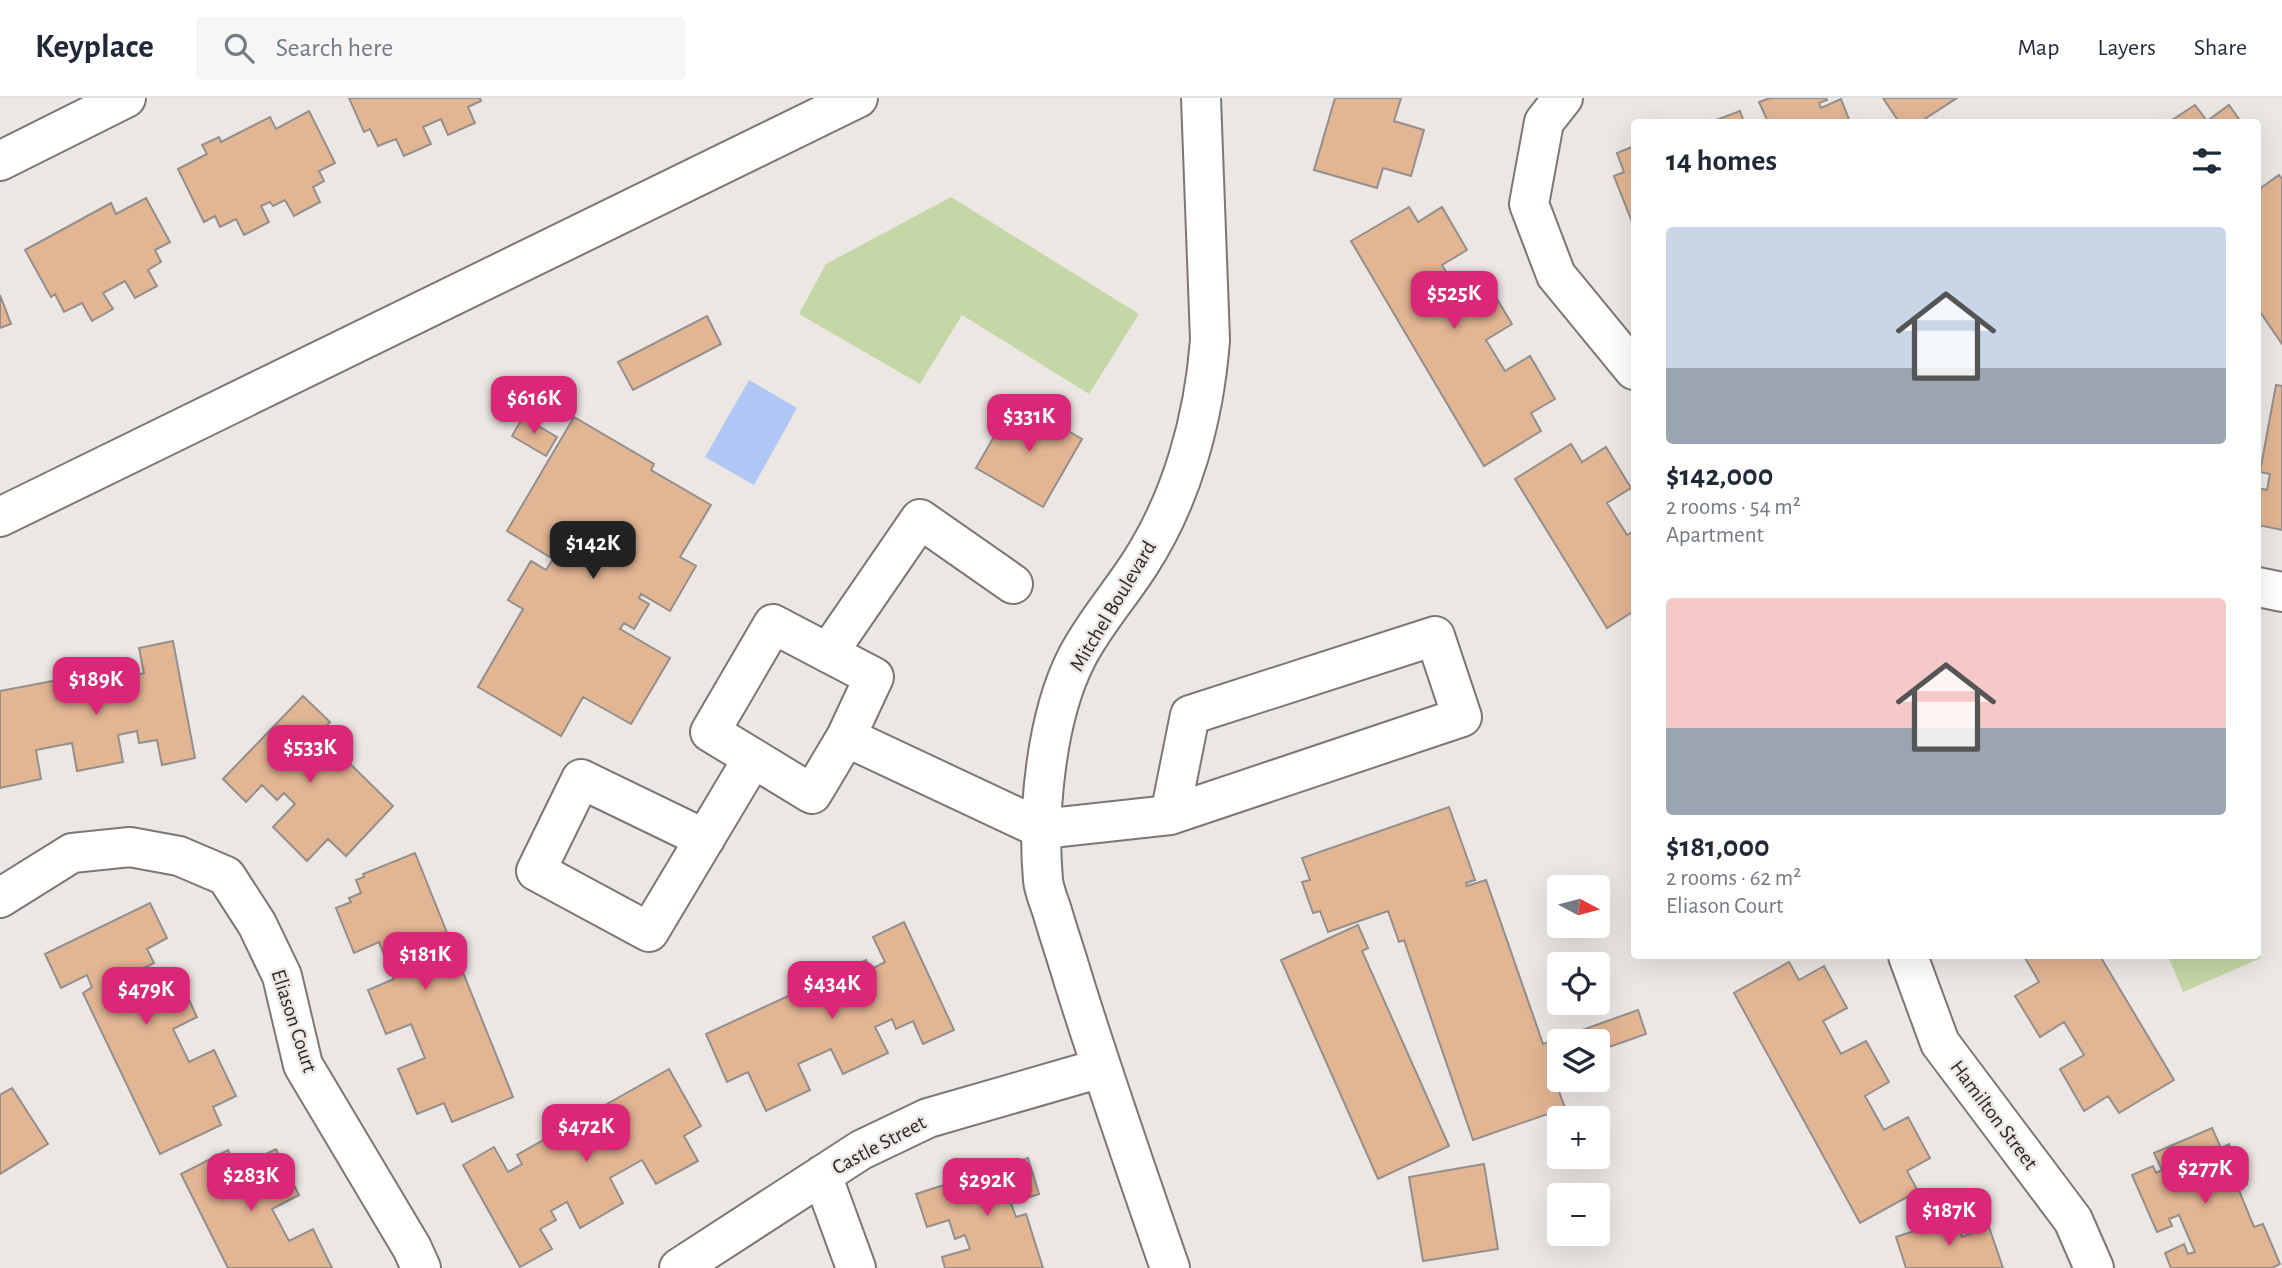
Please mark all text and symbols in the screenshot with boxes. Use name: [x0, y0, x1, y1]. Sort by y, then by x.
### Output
search box: [196, 17, 686, 80]
icon: search: [220, 29, 258, 67]
text: Keyplace: [35, 31, 154, 64]
text: Search here: [276, 35, 393, 61]
text: Map: [2017, 36, 2059, 60]
text: Layers: [2097, 36, 2156, 60]
text: Share: [2194, 36, 2247, 60]
icon: filters: [2188, 142, 2226, 180]
text: 14 homes: [1666, 146, 1777, 176]
pin: $525K: [1405, 272, 1503, 331]
icon: home: [1883, 273, 2009, 399]
text: $525K: [1427, 282, 1481, 305]
pin: $616K: [485, 376, 583, 436]
text: $616K: [507, 387, 561, 410]
pin: $331K: [980, 394, 1078, 454]
text: $331K: [1003, 405, 1055, 428]
text: $142,000: [1666, 461, 1773, 491]
text: 2 rooms · 54 m²: [1666, 496, 1801, 519]
pin: $142K: [544, 522, 642, 581]
text: Apartment: [1666, 524, 1764, 547]
text: $142K: [566, 532, 620, 555]
street label: Mitchel Boulevard: [1066, 537, 1160, 675]
icon: home: [1883, 644, 2009, 770]
pin: $189K: [47, 658, 145, 717]
text: $189K: [69, 668, 123, 691]
pin: $533K: [261, 726, 359, 785]
text: $533K: [283, 736, 337, 759]
text: $181,000: [1666, 832, 1770, 862]
text: 2 rooms · 62 m²: [1666, 867, 1801, 890]
north arrow: [1547, 875, 1610, 938]
map controls: [1547, 875, 1610, 1246]
text: Eliason Court: [1666, 895, 1783, 918]
pin: $181K: [376, 932, 474, 992]
text: $181K: [399, 943, 451, 966]
button: locate: [1547, 952, 1610, 1015]
pin: $434K: [783, 962, 881, 1021]
street label: Eliason Court: [267, 967, 321, 1075]
pin: $479K: [97, 968, 195, 1027]
text: $434K: [804, 972, 860, 995]
text: $479K: [118, 978, 174, 1001]
button: layers: [1547, 1029, 1610, 1092]
street label: Hamilton Street: [1946, 1056, 2042, 1174]
pin: $472K: [537, 1104, 635, 1164]
button: +: [1547, 1106, 1610, 1169]
street label: Castle Street: [829, 1111, 930, 1178]
text: $472K: [558, 1115, 614, 1138]
pin: $277K: [2156, 1146, 2254, 1206]
pin: $283K: [202, 1154, 300, 1213]
text: $277K: [2178, 1157, 2232, 1180]
pin: $292K: [938, 1158, 1036, 1218]
text: $283K: [223, 1164, 279, 1187]
text: $292K: [959, 1169, 1015, 1192]
button: −: [1547, 1183, 1610, 1246]
pin: $187K: [1900, 1188, 1998, 1248]
text: $187K: [1922, 1199, 1976, 1222]

